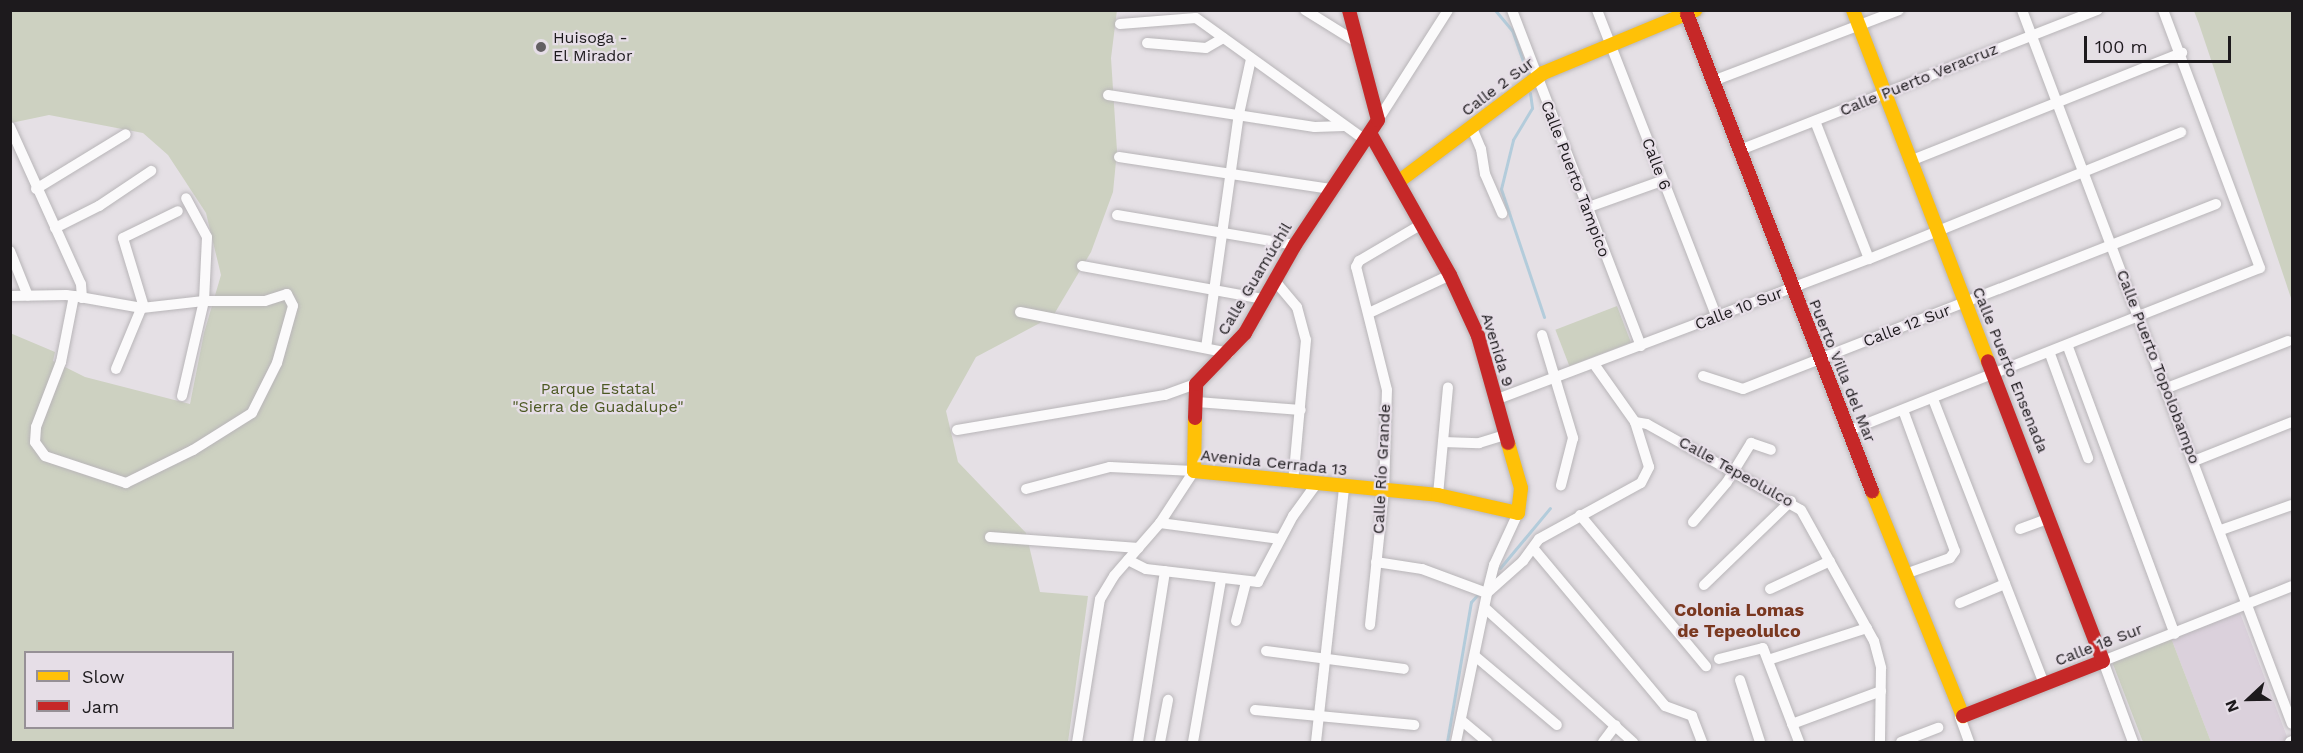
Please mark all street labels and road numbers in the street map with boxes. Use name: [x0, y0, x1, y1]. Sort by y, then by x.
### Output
street label: Calle Puerto Veracruz: [1837, 39, 2001, 121]
street label: Calle 2 Sur: [1458, 53, 1538, 121]
street label: Calle Puerto Tampico: [1536, 98, 1614, 260]
street label: Calle 6: [1637, 135, 1675, 193]
street label: Calle Guamúchil: [1214, 219, 1296, 339]
street label: Calle Puerto Topolobampo: [2112, 267, 2204, 467]
street label: Calle 10 Sur: [1692, 283, 1786, 335]
street label: Calle Puerto Ensenada: [1968, 284, 2052, 456]
street label: Puerto Villa del Mar: [1804, 296, 1880, 446]
street label: Calle 12 Sur: [1861, 301, 1953, 351]
street label: Avenida 9: [1477, 311, 1517, 389]
street label: Calle Río Grande: [1369, 403, 1395, 535]
street label: Calle Tepeolulco: [1675, 432, 1797, 512]
street label: Avenida Cerrada 13: [1199, 446, 1349, 480]
street label: Calle 18 Sur: [2052, 619, 2146, 671]

